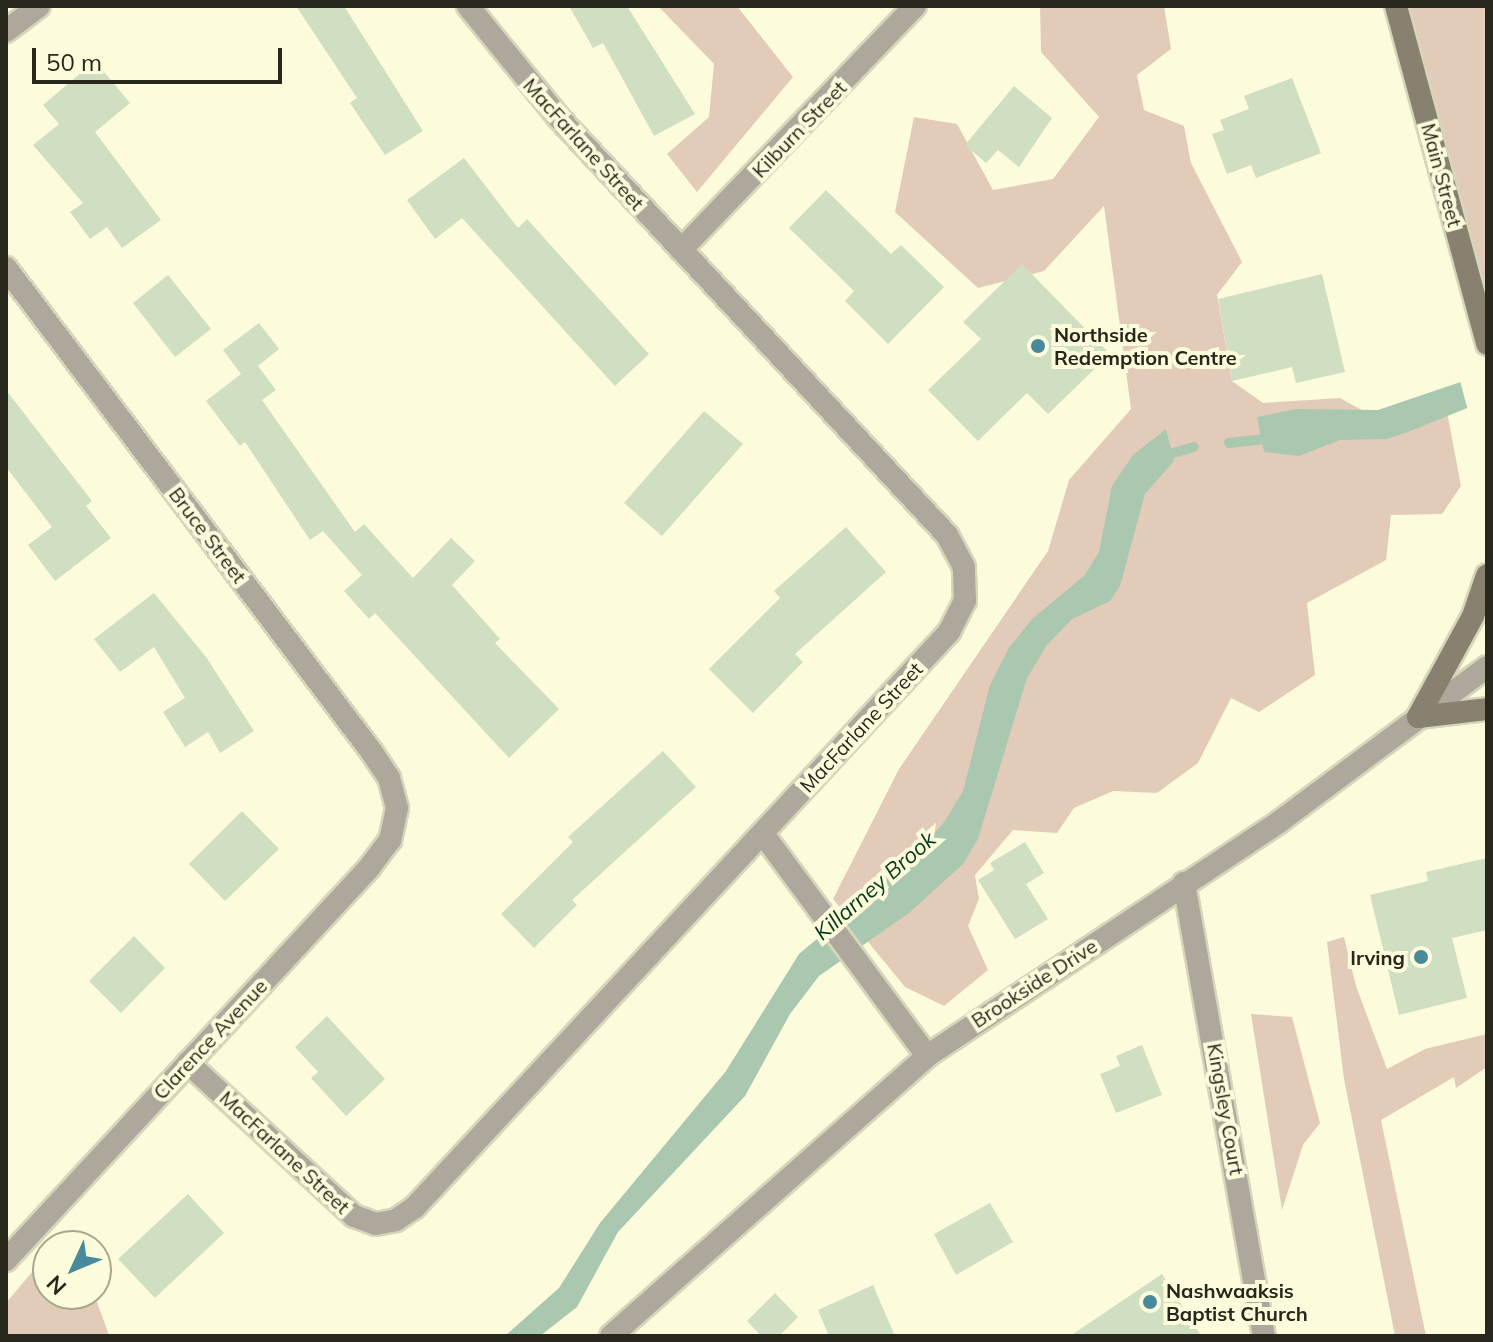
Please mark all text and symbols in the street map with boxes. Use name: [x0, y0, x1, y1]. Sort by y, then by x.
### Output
scale bar: [36, 32, 286, 82]
text: 50 m: [46, 47, 102, 77]
street label: MacFarlane Street: [519, 73, 649, 215]
street label: Kilburn Street: [747, 76, 851, 182]
street label: Main Street: [1417, 121, 1467, 229]
place label: Northside Redemption Centre: [1054, 322, 1237, 369]
marker: Northside Redemption Centre: [1029, 337, 1047, 355]
street label: Bruce Street: [164, 482, 252, 588]
street label: MacFarlane Street: [795, 657, 927, 797]
water label: Killarney Brook: [809, 826, 941, 946]
street label: Brookside Drive: [967, 934, 1101, 1032]
place label: Irving: [1350, 945, 1405, 969]
marker: Irving: [1412, 948, 1430, 966]
street label: Clarence Avenue: [148, 974, 272, 1104]
street label: Kingsley Court: [1203, 1041, 1249, 1177]
street label: MacFarlane Street: [215, 1086, 355, 1218]
north arrow: [32, 1230, 112, 1310]
text: N: [40, 1270, 72, 1301]
place label: Nashwaaksis Baptist Church: [1166, 1278, 1308, 1325]
marker: Nashwaaksis Baptist Church: [1141, 1293, 1159, 1311]

